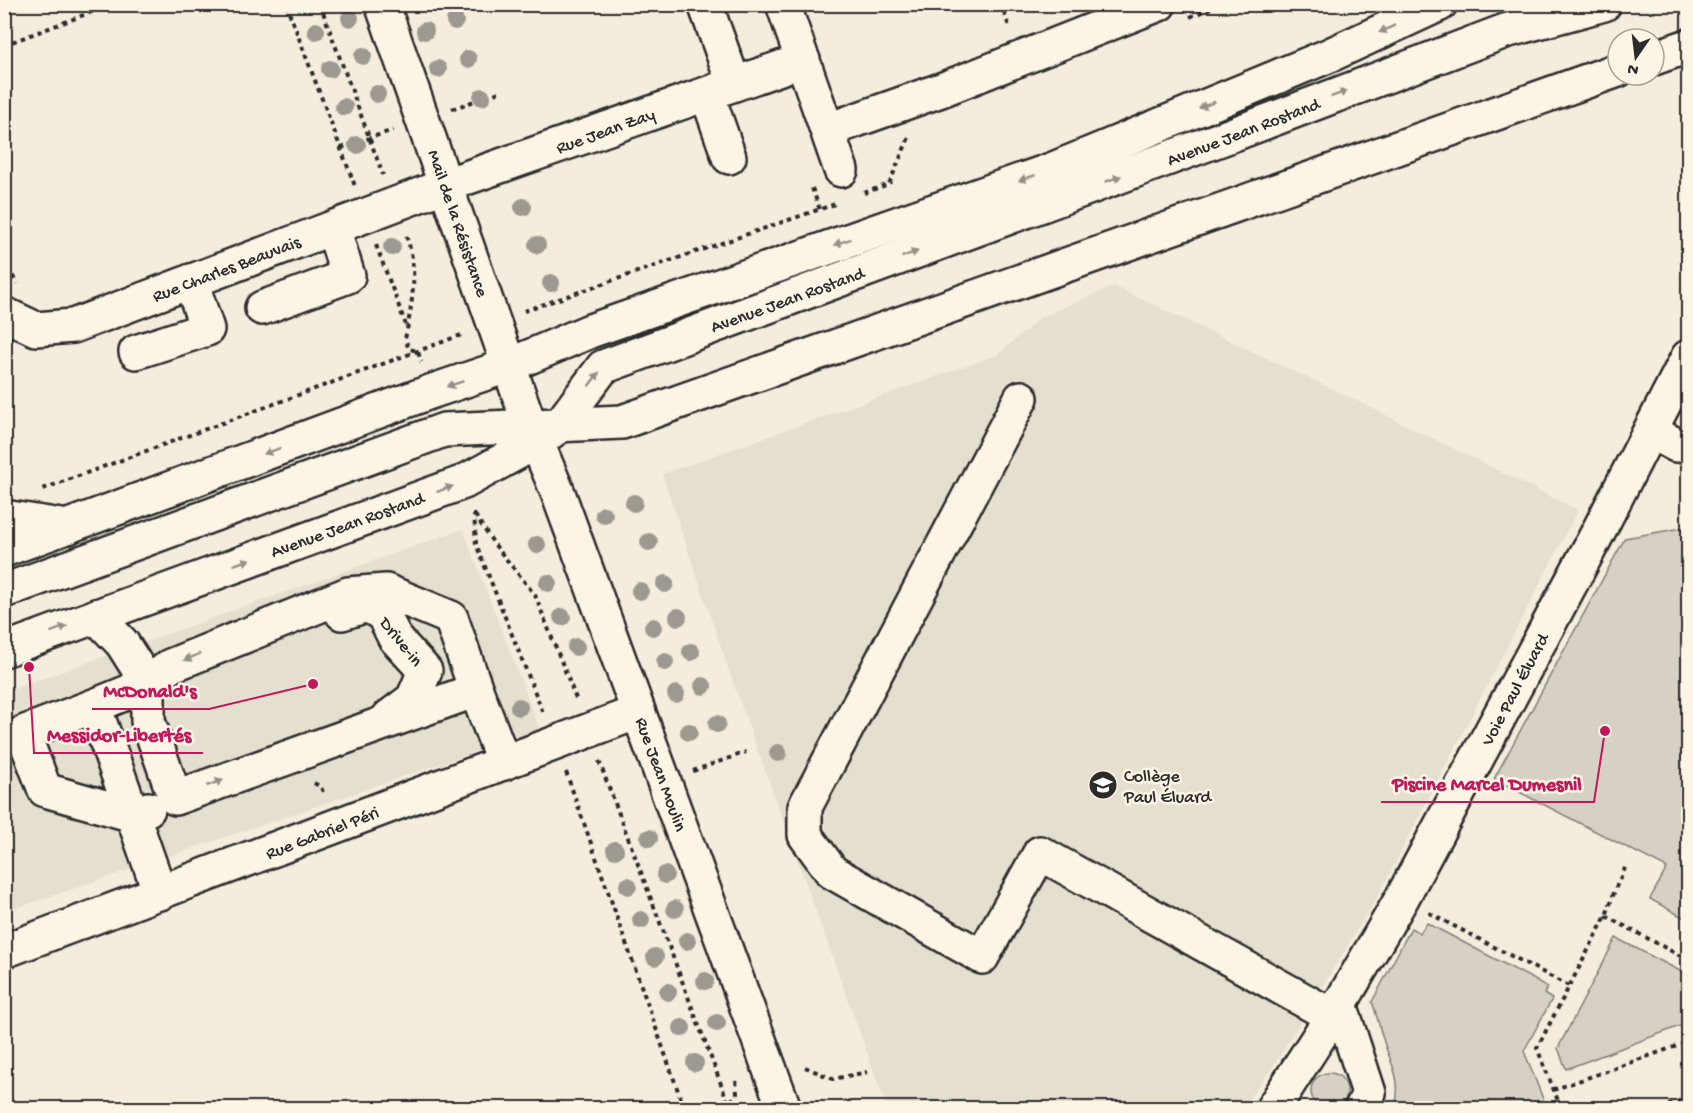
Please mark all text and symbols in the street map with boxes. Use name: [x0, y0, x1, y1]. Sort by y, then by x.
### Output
one-way arrow: [1378, 24, 1395, 33]
north arrow: [1606, 27, 1666, 87]
text: N: [1625, 58, 1641, 79]
one-way arrow: [1331, 89, 1349, 99]
street label: Avenue Jean Rostand: [1165, 94, 1325, 172]
one-way arrow: [1198, 100, 1216, 110]
street label: Rue Jean Zay: [554, 105, 658, 160]
street label: Mail de la Résistance: [422, 148, 492, 301]
one-way arrow: [1018, 174, 1036, 183]
one-way arrow: [1104, 174, 1122, 183]
street label: Rue Charles Beauvais: [150, 232, 305, 308]
one-way arrow: [833, 237, 851, 247]
one-way arrow: [901, 248, 919, 258]
street label: Avenue Jean Rostand: [708, 263, 869, 339]
one-way arrow: [588, 371, 600, 386]
one-way arrow: [446, 379, 464, 389]
one-way arrow: [263, 447, 281, 457]
one-way arrow: [437, 483, 455, 493]
street label: Avenue Jean Rostand: [268, 488, 429, 564]
one-way arrow: [234, 557, 252, 567]
street label: Drive-in: [373, 613, 427, 672]
one-way arrow: [51, 624, 69, 634]
street label: Voie Paul Éluard: [1477, 629, 1555, 751]
one-way arrow: [183, 652, 201, 662]
callout: McDonald's: [92, 671, 209, 709]
text: McDonald's: [103, 682, 198, 705]
callout: Messidor-Libertés: [34, 715, 203, 753]
street label: Rue Jean Moulin: [629, 715, 690, 835]
text: Messidor-Libertés: [47, 726, 193, 749]
callout: Piscine Marcel Dumesnil: [1381, 764, 1594, 802]
place label: Collège Paul Éluard: [1123, 767, 1213, 809]
school or university icon: Collège Paul Éluard: [1087, 769, 1119, 801]
text: Piscine Marcel Dumesnil: [1391, 775, 1582, 798]
one-way arrow: [207, 778, 225, 788]
street label: Rue Gabriel Péri: [263, 803, 383, 866]

